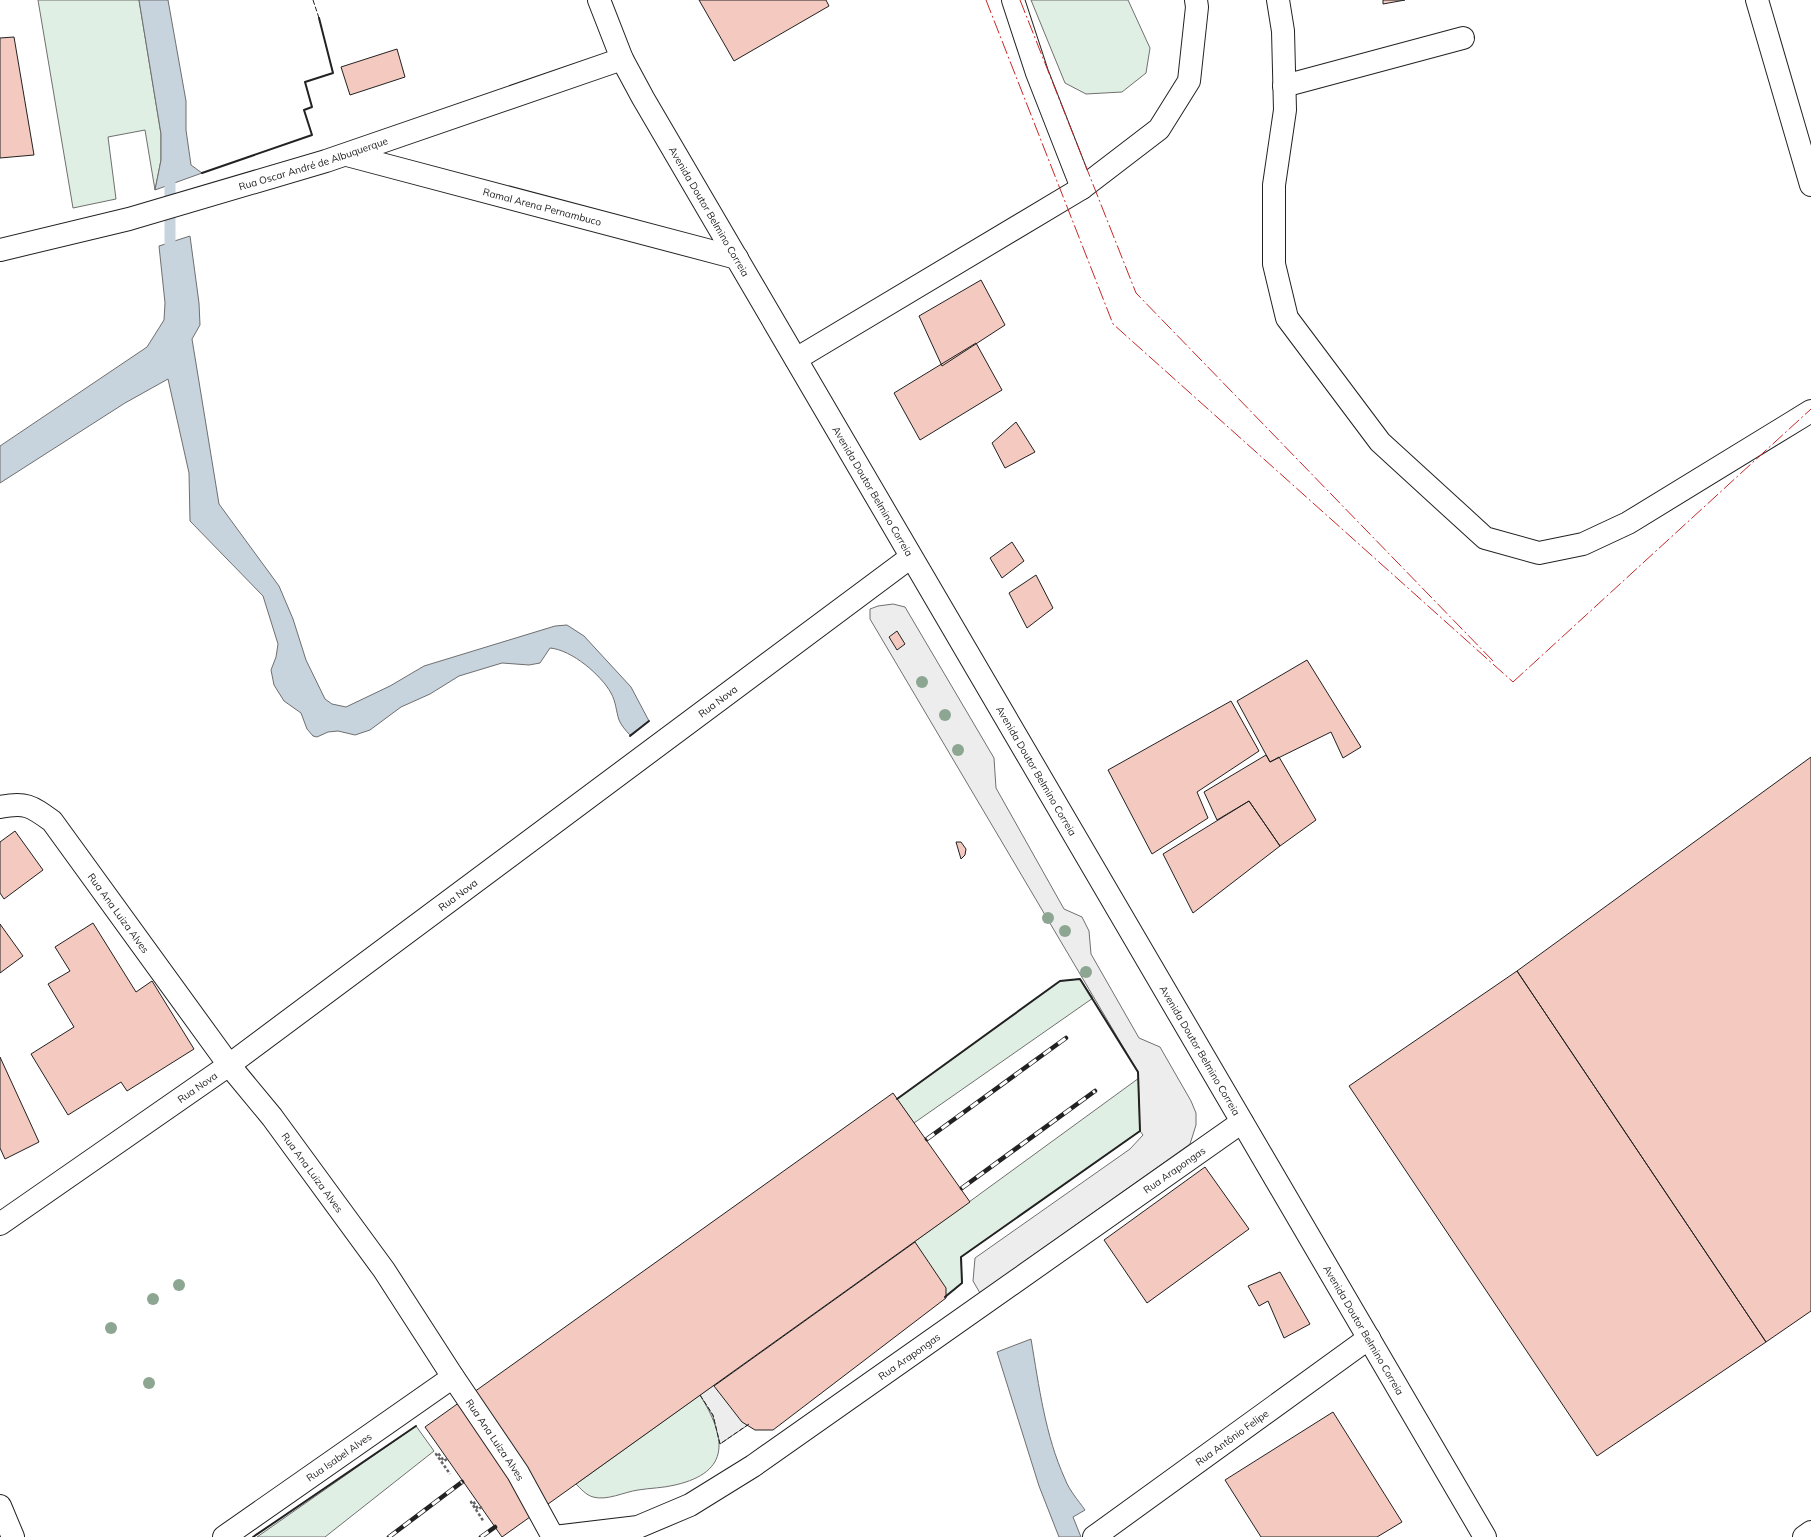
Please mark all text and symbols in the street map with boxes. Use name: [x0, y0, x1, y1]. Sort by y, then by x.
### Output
street label: Rua Oscar André de Albuquerque: [237, 134, 390, 193]
street label: Avenida Doutor Belmino Correia: [666, 144, 752, 279]
street label: Ramal Arena Pernambuco: [482, 185, 603, 229]
street label: Avenida Doutor Belmino Correia: [829, 424, 916, 559]
street label: Rua Nova: [696, 683, 740, 720]
street label: Avenida Doutor Belmino Correia: [993, 704, 1079, 838]
street label: Rua Ana Luiza Alves: [85, 871, 152, 956]
street label: Rua Nova: [436, 876, 480, 914]
street label: Avenida Doutor Belmino Correia: [1157, 983, 1243, 1118]
street label: Rua Nova: [175, 1069, 220, 1106]
street label: Rua Ana Luiza Alves: [279, 1130, 346, 1215]
street label: Rua Arapongas: [1141, 1144, 1208, 1196]
street label: Avenida Doutor Belmino Correia: [1320, 1263, 1407, 1398]
street label: Rua Arapongas: [876, 1330, 943, 1383]
street label: Rua Ana Luiza Alves: [463, 1397, 527, 1483]
street label: Rua Antônio Felipe: [1193, 1407, 1271, 1469]
street label: Rua Isabel Alves: [304, 1430, 374, 1485]

